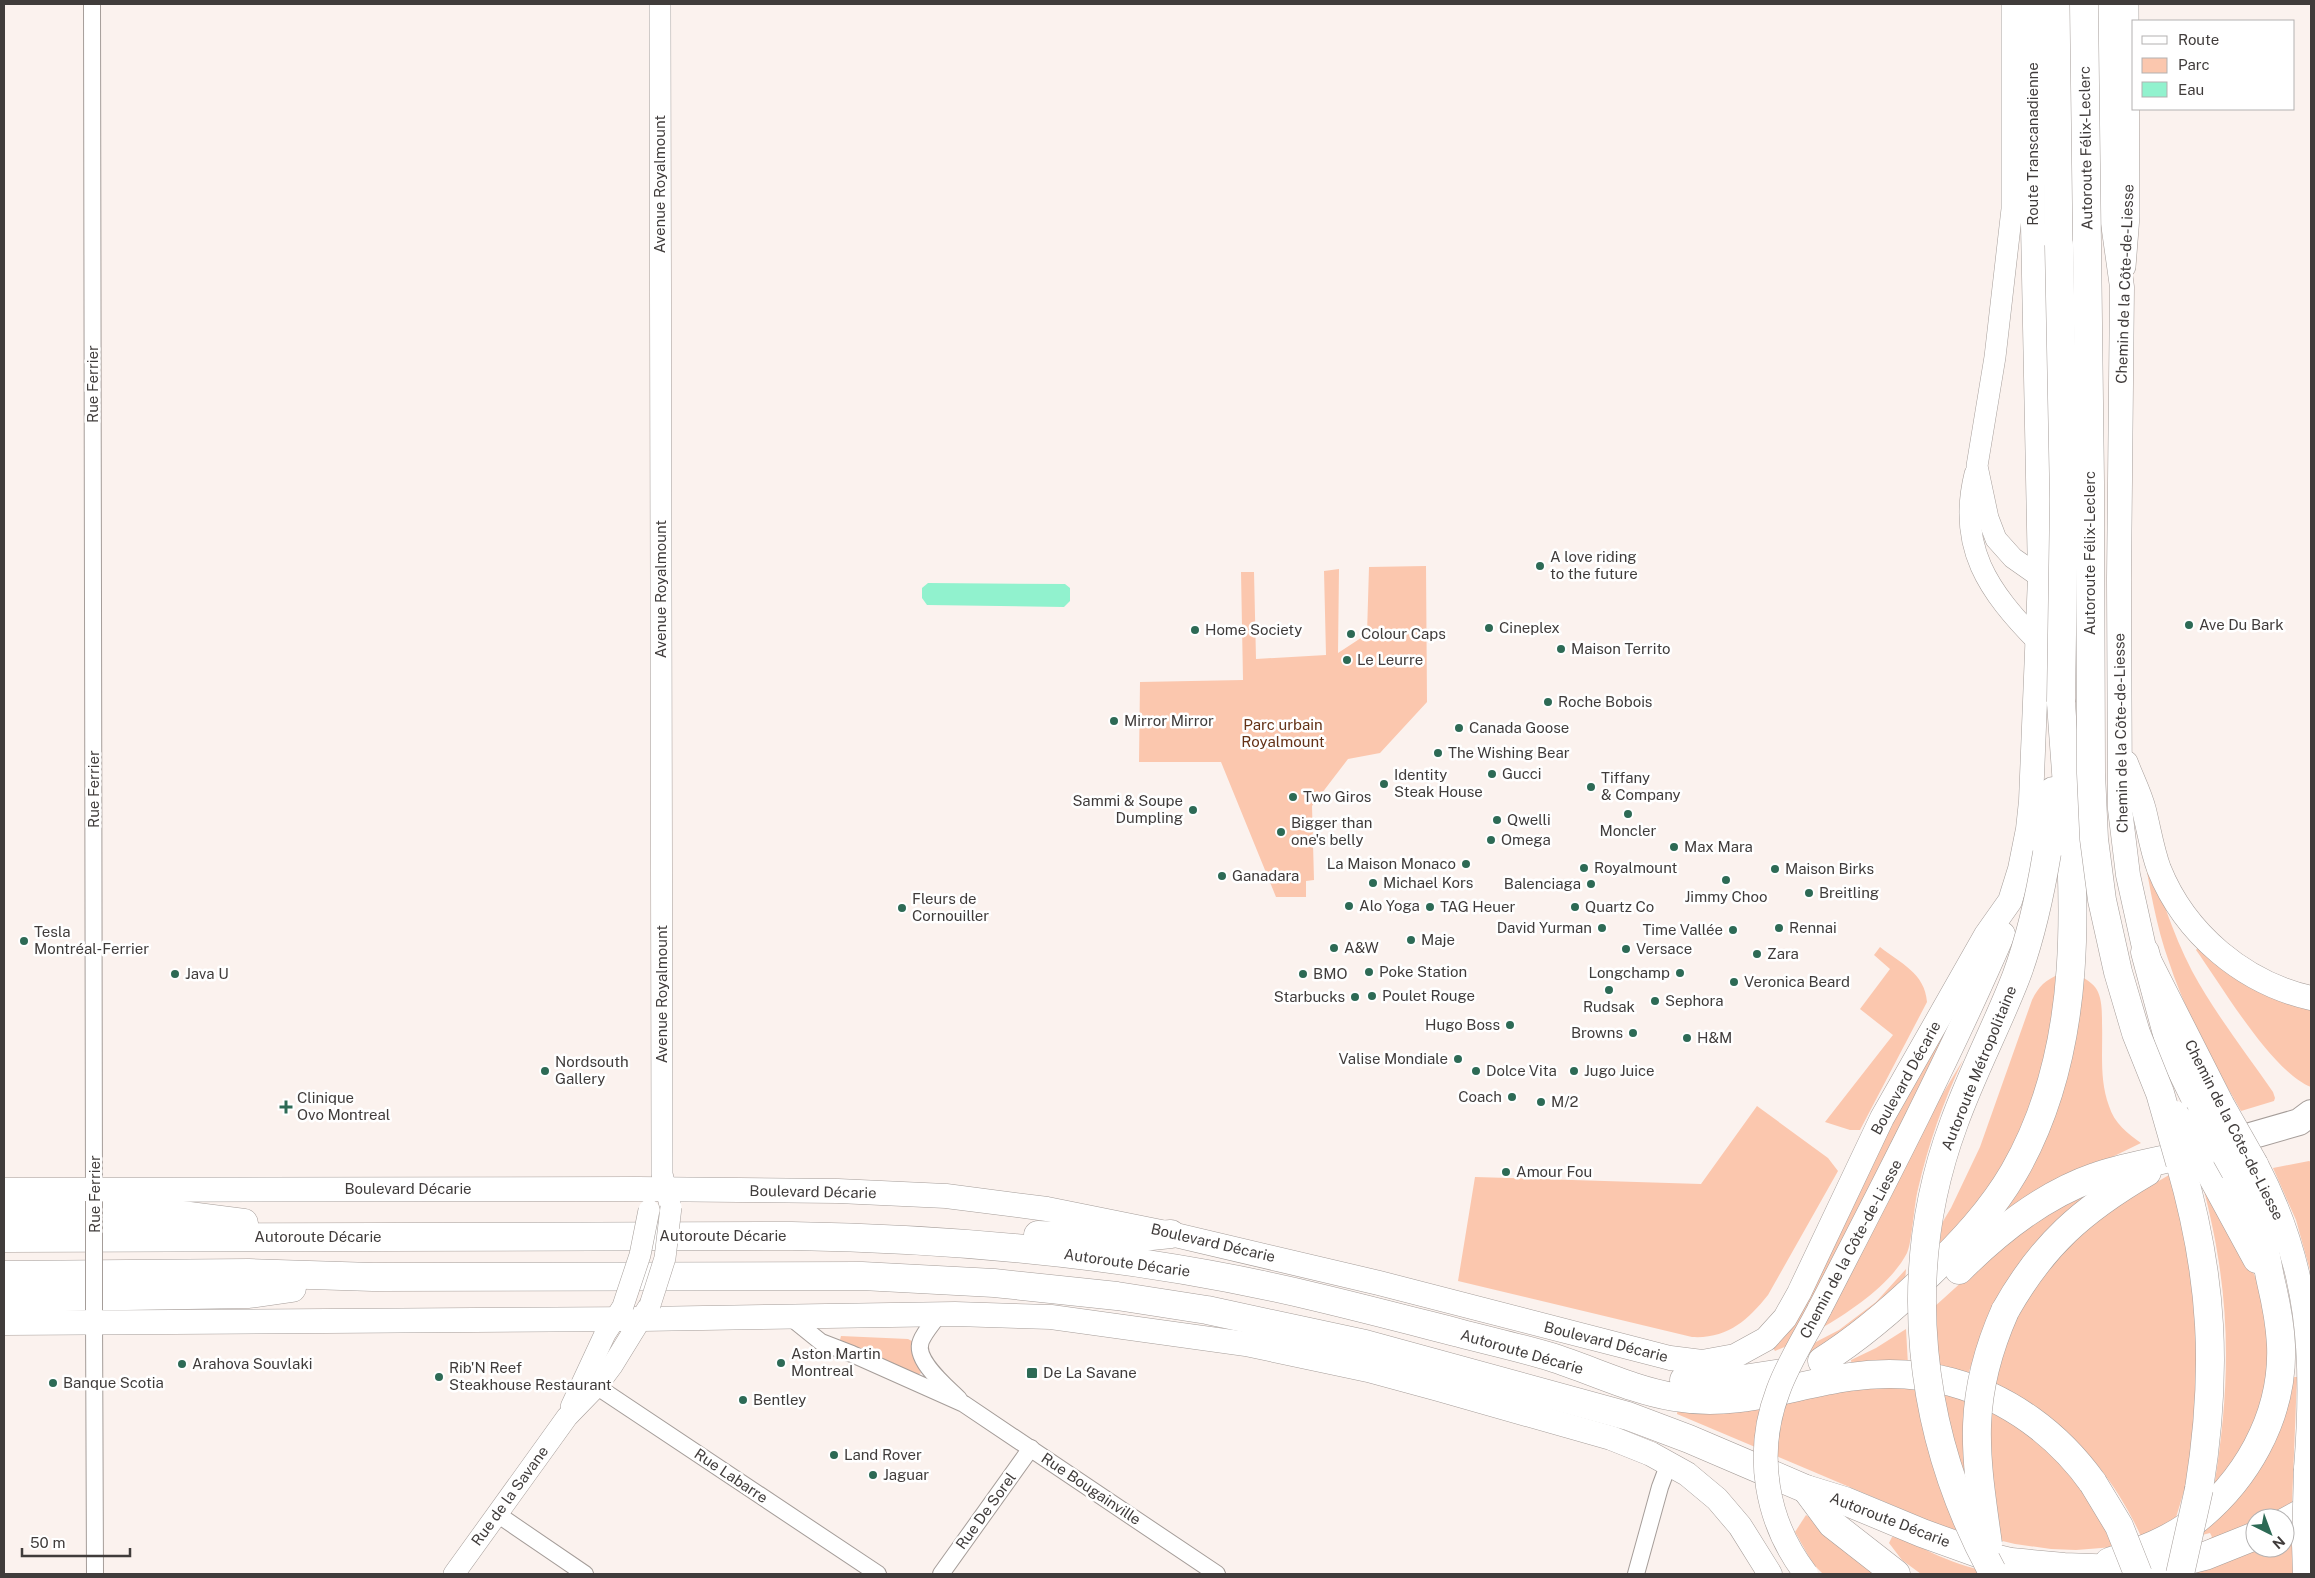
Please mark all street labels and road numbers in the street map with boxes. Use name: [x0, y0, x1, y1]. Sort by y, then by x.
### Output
street label: Route Transcanadienne: [2024, 62, 2041, 226]
street label: Autoroute Félix-Leclerc: [2076, 66, 2095, 230]
street label: Avenue Royalmount: [651, 115, 668, 253]
street label: Chemin de la Côte-de-Liesse: [2113, 184, 2136, 384]
street label: Rue Ferrier: [84, 345, 101, 423]
street label: Autoroute Félix-Leclerc: [2081, 471, 2098, 635]
street label: Avenue Royalmount: [652, 520, 669, 658]
street label: Chemin de la Côte-de-Liesse: [2110, 633, 2131, 833]
street label: Rue Ferrier: [85, 750, 102, 828]
street label: Avenue Royalmount: [653, 925, 670, 1063]
street label: Autoroute Métropolitaine: [1938, 983, 2019, 1153]
street label: Boulevard Décarie: [1867, 1018, 1944, 1138]
street label: Chemin de la Côte-de-Liesse: [2181, 1037, 2287, 1223]
street label: Rue Ferrier: [86, 1155, 103, 1233]
street label: Chemin de la Côte-de-Liesse: [1796, 1156, 1905, 1341]
street label: Boulevard Décarie: [344, 1180, 472, 1197]
street label: Boulevard Décarie: [749, 1182, 877, 1201]
street label: Boulevard Décarie: [1149, 1220, 1277, 1265]
street label: Autoroute Décarie: [659, 1227, 787, 1244]
street label: Autoroute Décarie: [254, 1228, 382, 1245]
street label: Autoroute Décarie: [1063, 1245, 1191, 1280]
street label: Boulevard Décarie: [1542, 1318, 1670, 1365]
street label: Autoroute Décarie: [1459, 1326, 1586, 1377]
street label: Rue de la Savane: [468, 1443, 551, 1549]
street label: Rue Labarre: [691, 1445, 771, 1506]
street label: Rue Bougainville: [1038, 1449, 1144, 1528]
street label: Rue De Sorel: [952, 1469, 1019, 1552]
street label: Autoroute Décarie: [1828, 1489, 1953, 1550]

